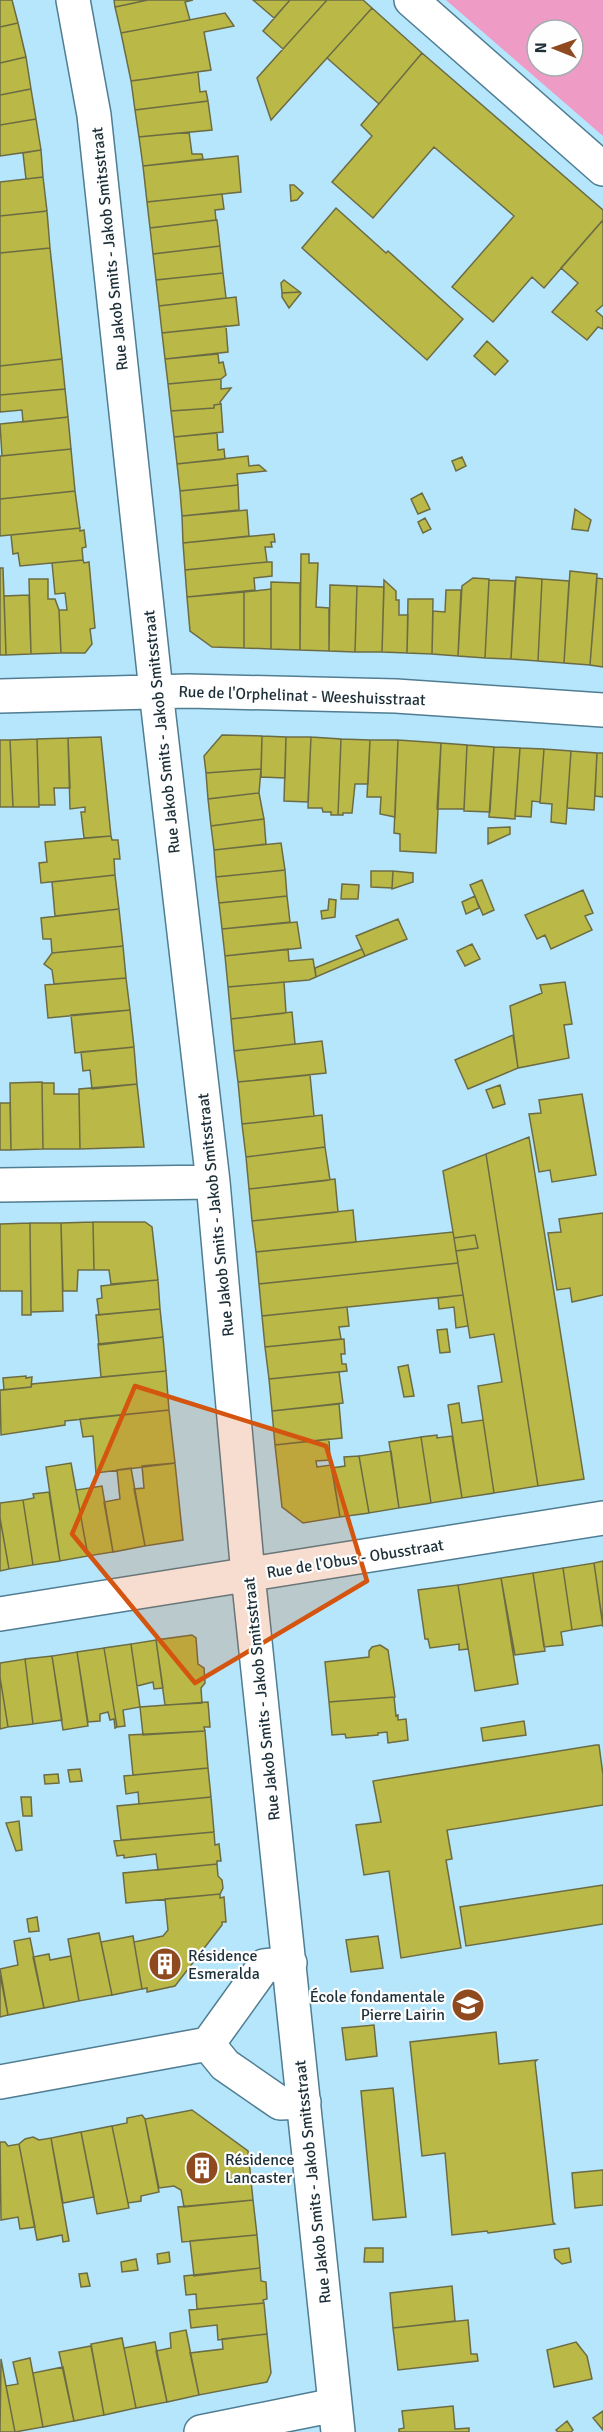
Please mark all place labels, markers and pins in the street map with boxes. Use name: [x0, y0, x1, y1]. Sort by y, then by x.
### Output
building icon: Résidence Esmeralda: [147, 1946, 183, 1982]
place label: Résidence Esmeralda: [188, 1946, 260, 1984]
place label: École fondamentale Pierre Lairin: [310, 1987, 445, 2025]
school or university icon: École fondamentale Pierre Lairin: [450, 1987, 486, 2023]
building icon: Résidence Lancaster: [184, 2150, 220, 2186]
place label: Résidence Lancaster: [225, 2150, 294, 2188]

